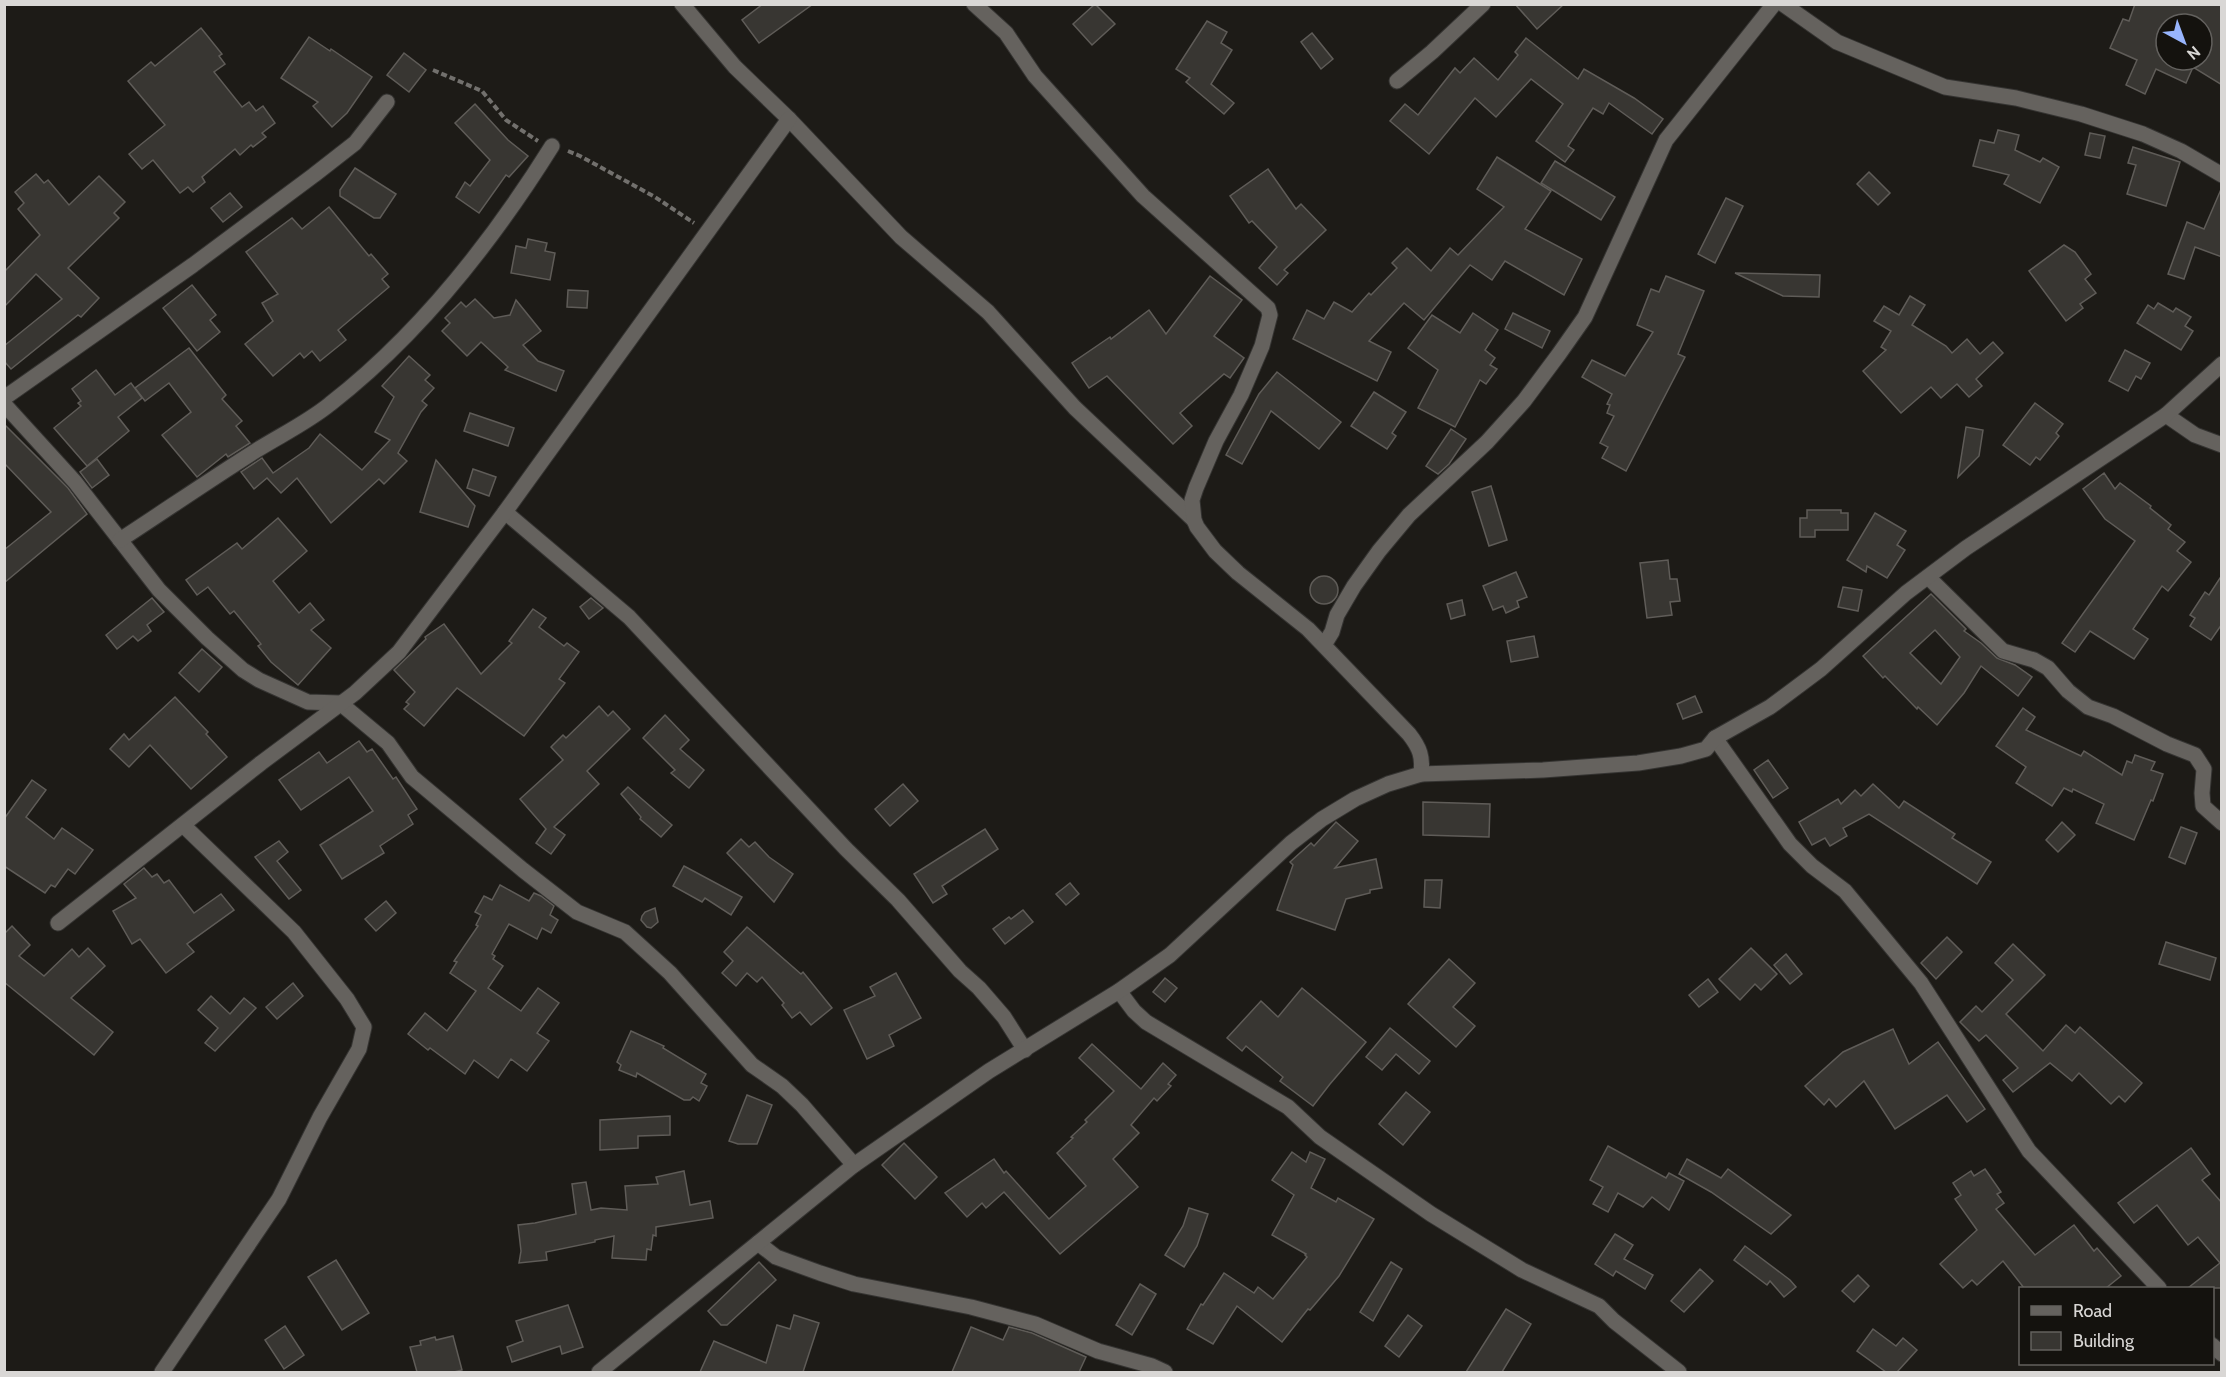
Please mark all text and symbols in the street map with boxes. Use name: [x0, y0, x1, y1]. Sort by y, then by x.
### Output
north arrow: [2154, 12, 2214, 72]
text: N: [2183, 42, 2204, 64]
legend: [2019, 1287, 2214, 1365]
text: Road: [2073, 1300, 2112, 1322]
text: Building: [2073, 1330, 2135, 1352]

